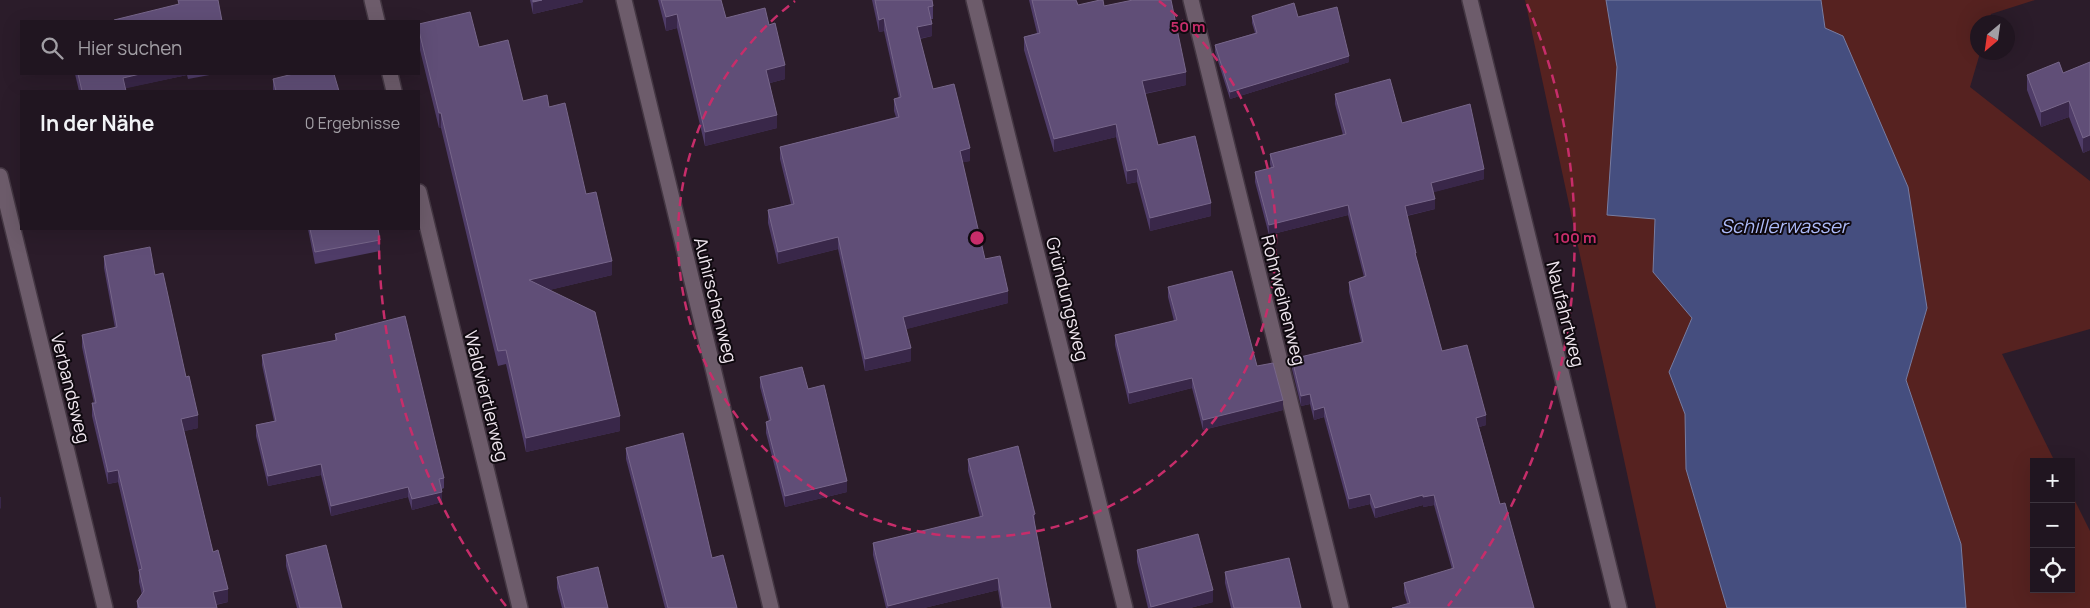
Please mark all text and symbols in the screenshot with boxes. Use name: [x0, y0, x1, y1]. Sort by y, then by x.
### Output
north arrow: [1970, 15, 2015, 60]
text: 50 m: [1170, 16, 1206, 37]
search box: [20, 20, 420, 75]
icon: search: [38, 34, 66, 62]
text: Hier suchen: [78, 35, 182, 61]
text: In der Nähe: [40, 109, 154, 137]
text: 0 Ergebnisse: [305, 112, 400, 134]
water label: Schillerwasser: [1720, 213, 1850, 239]
text: 100 m: [1554, 227, 1596, 248]
centre of rings: [968, 229, 986, 247]
street label: Rohrweihenweg: [1256, 232, 1312, 368]
street label: Auhirschenweg: [689, 235, 743, 365]
street label: Gründungsweg: [1041, 235, 1095, 363]
street label: Naufahrtweg: [1541, 259, 1591, 369]
street label: Waldviertlerweg: [459, 328, 515, 464]
street label: Verbandsweg: [46, 331, 96, 445]
map controls: [2030, 458, 2075, 593]
button: +: [2030, 458, 2075, 503]
button: −: [2030, 503, 2075, 548]
button: locate: [2030, 548, 2075, 593]

